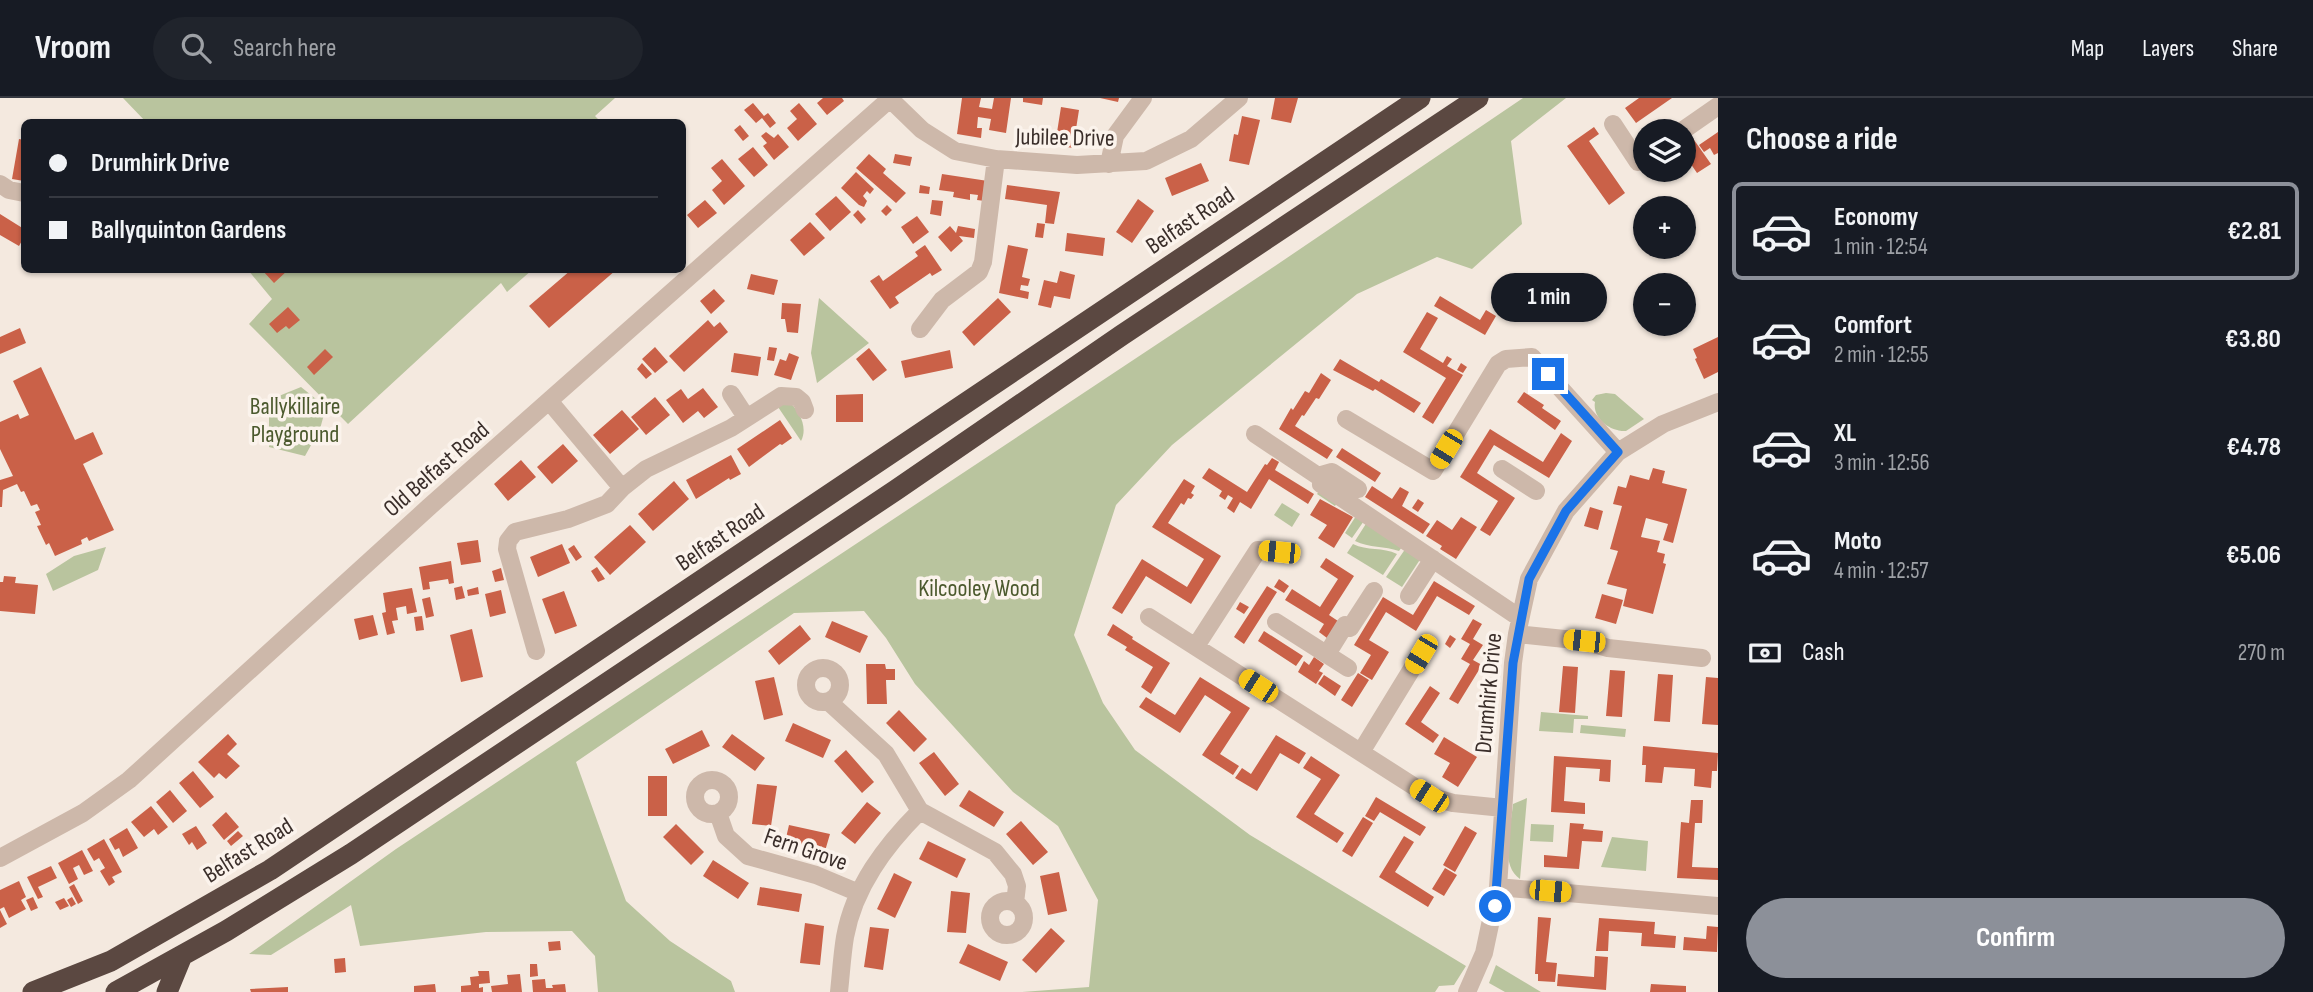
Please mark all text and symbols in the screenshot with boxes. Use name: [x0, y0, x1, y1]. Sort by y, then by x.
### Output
search box: [153, 17, 643, 80]
text: Vroom: [35, 28, 111, 68]
icon: search: [177, 29, 215, 67]
text: Search here: [233, 33, 336, 64]
text: Map: [2071, 34, 2104, 63]
text: Layers: [2142, 34, 2194, 63]
text: Share: [2232, 34, 2278, 63]
map controls: [1633, 119, 1696, 336]
button: layers: [1633, 119, 1696, 182]
text: Choose a ride: [1746, 120, 1898, 159]
street label: Jubilee Drive: [1014, 122, 1115, 153]
text: Drumhirk Drive: [91, 148, 230, 179]
street label: Belfast Road: [1141, 180, 1240, 261]
button: +: [1633, 196, 1696, 259]
icon: car: [1750, 200, 1813, 263]
text: Economy: [1834, 202, 1918, 233]
text: Ballyquinton Gardens: [91, 215, 286, 246]
text: €2.81: [2228, 216, 2281, 247]
text: 1 min · 12:54: [1834, 233, 1928, 261]
callout: 1 min: [1490, 272, 1606, 322]
button: −: [1633, 273, 1696, 336]
text: 1 min: [1528, 283, 1570, 311]
icon: car: [1750, 308, 1813, 371]
text: Comfort: [1834, 310, 1912, 341]
text: €3.80: [2225, 324, 2281, 355]
text: 2 min · 12:55: [1834, 341, 1928, 369]
route end: [1532, 358, 1564, 390]
park label: Ballykillaire Playground: [250, 392, 340, 449]
street label: Old Belfast Road: [378, 416, 495, 523]
icon: car: [1750, 416, 1813, 479]
text: XL: [1834, 418, 1856, 449]
car: [1427, 426, 1466, 472]
text: €4.78: [2226, 432, 2281, 463]
text: 3 min · 12:56: [1834, 449, 1930, 477]
street label: Belfast Road: [671, 497, 770, 578]
icon: car: [1750, 524, 1813, 587]
text: Moto: [1834, 526, 1882, 557]
car: [1258, 539, 1301, 565]
text: €5.06: [2226, 540, 2281, 571]
text: 4 min · 12:57: [1834, 557, 1929, 585]
park label: Kilcooley Wood: [918, 574, 1040, 603]
car: [1563, 628, 1606, 654]
car: [1402, 631, 1441, 677]
street label: Drumhirk Drive: [1469, 632, 1508, 754]
icon: cash: [1746, 634, 1784, 672]
text: Cash: [1802, 637, 1845, 668]
text: 270 m: [2238, 639, 2285, 667]
car: [1235, 666, 1282, 706]
car: [1406, 776, 1453, 816]
street label: Belfast Road: [198, 812, 299, 889]
street label: Fern Grove: [760, 822, 851, 877]
car: [1529, 879, 1572, 903]
route start: [1479, 890, 1511, 922]
button: Confirm: [1746, 898, 2285, 978]

